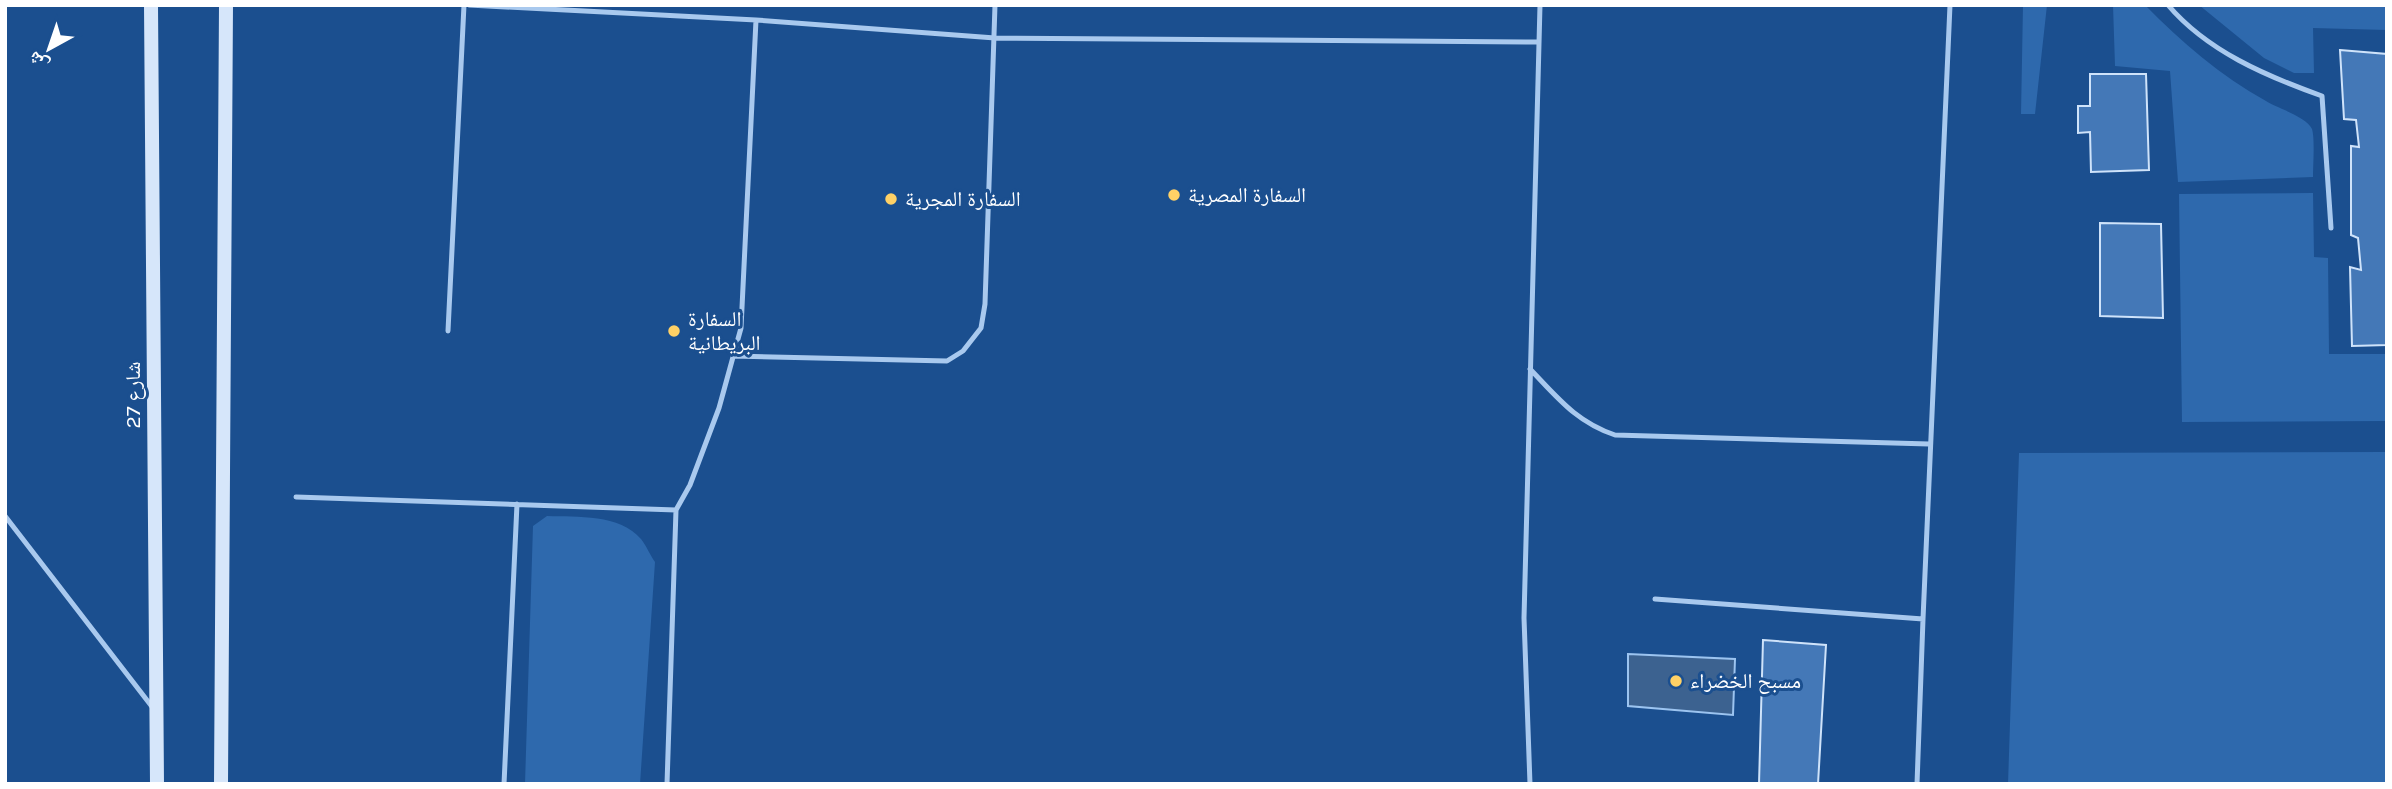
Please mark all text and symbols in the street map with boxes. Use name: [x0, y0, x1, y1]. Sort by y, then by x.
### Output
north arrow: [14, 14, 84, 84]
text: ش: [24, 46, 54, 76]
place label: السفارة المصرية: [1188, 183, 1306, 207]
place label: السفارة المجرية: [905, 187, 1021, 211]
marker: السفارة المصرية: [1166, 187, 1182, 203]
marker: السفارة المجرية: [883, 191, 899, 207]
place label: السفارة البريطانية: [688, 307, 761, 355]
marker: السفارة البريطانية: [666, 323, 682, 339]
street label: شارع 27: [121, 362, 146, 428]
place label: مسبح الخضراء: [1690, 669, 1801, 694]
marker: مسبح الخضراء: [1668, 673, 1684, 689]

